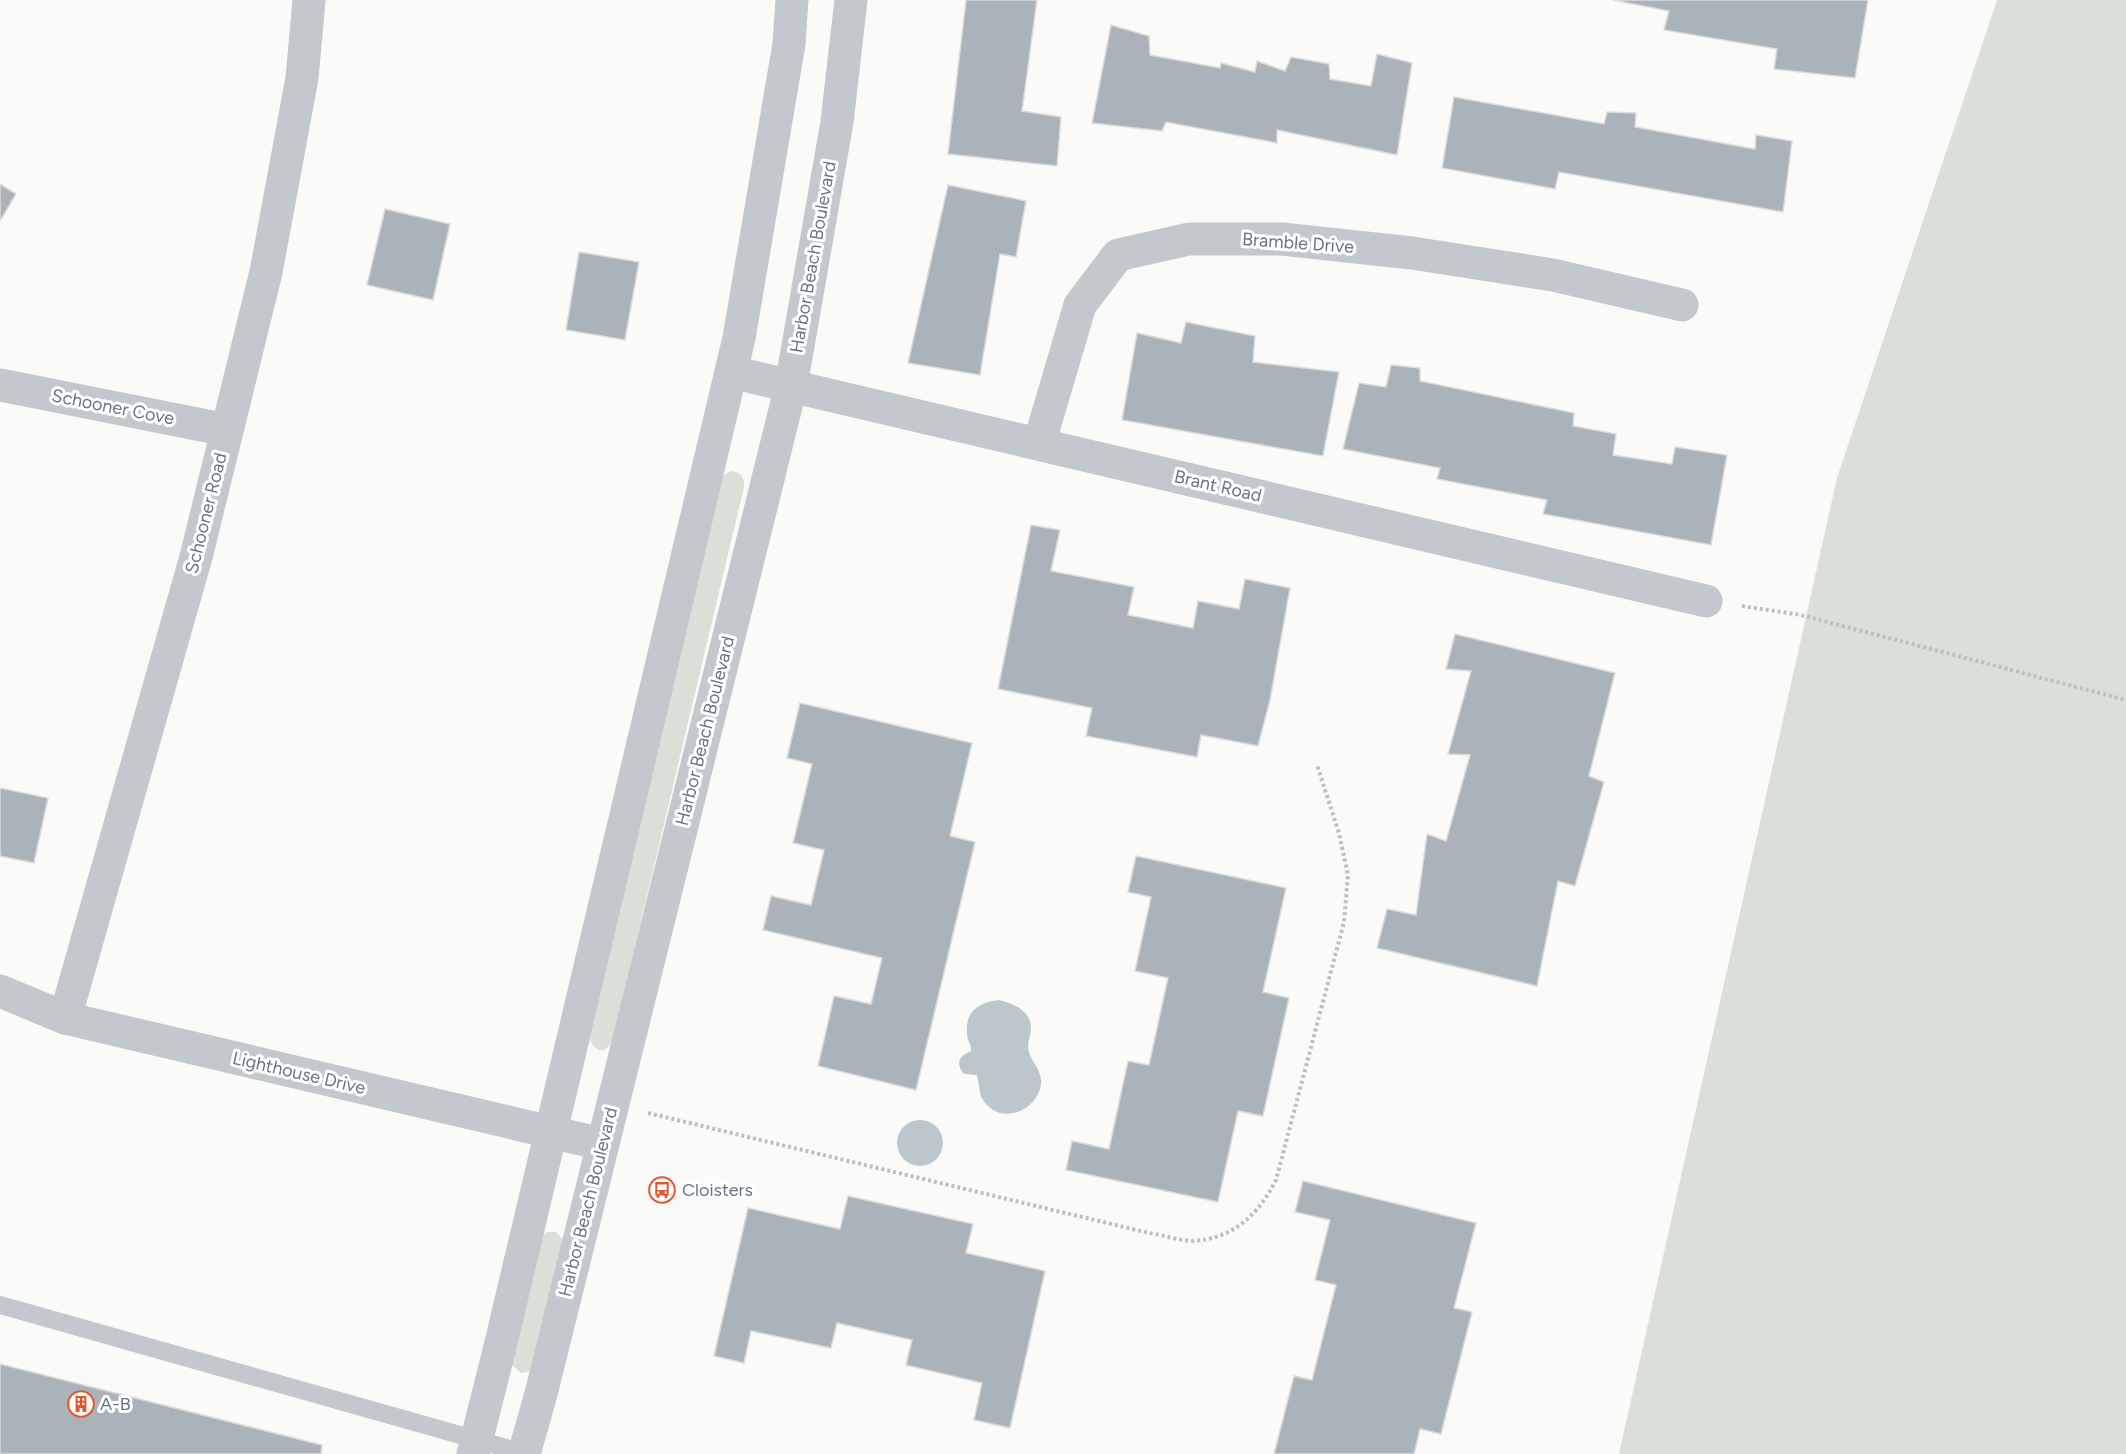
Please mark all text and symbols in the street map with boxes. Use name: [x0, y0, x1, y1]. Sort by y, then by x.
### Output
street label: Harbor Beach Boulevard: [785, 159, 841, 355]
street label: Bramble Drive: [1241, 228, 1355, 258]
street label: Schooner Cove: [50, 384, 176, 430]
street label: Schooner Road: [180, 450, 232, 576]
street label: Brant Road: [1172, 465, 1264, 507]
street label: Harbor Beach Boulevard: [671, 634, 739, 828]
street label: Lighthouse Drive: [230, 1047, 368, 1099]
street label: Harbor Beach Boulevard: [554, 1105, 622, 1299]
bus stop icon: Cloisters: [647, 1175, 677, 1205]
place label: Cloisters: [682, 1179, 753, 1201]
building icon: A-B: [66, 1389, 96, 1419]
place label: A-B: [100, 1393, 131, 1415]

